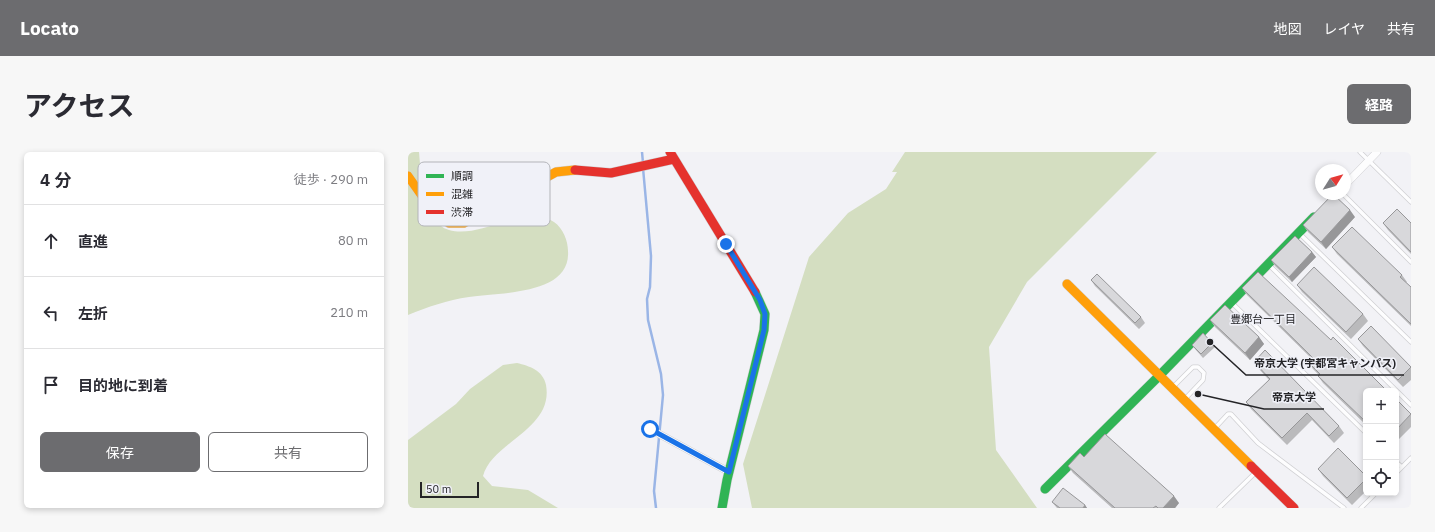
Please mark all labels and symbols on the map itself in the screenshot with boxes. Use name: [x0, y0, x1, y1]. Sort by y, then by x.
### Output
legend: [418, 162, 550, 226]
north arrow: [1315, 164, 1351, 200]
text: 順調: [451, 169, 473, 183]
text: 混雑: [451, 187, 473, 201]
text: 渋滞: [451, 205, 473, 219]
route end: [717, 235, 735, 253]
district label: 豊郷台一丁目: [1230, 312, 1296, 326]
callout: 帝京大学 (宇都宮キャンパス): [1246, 352, 1404, 375]
text: 帝京大学 (宇都宮キャンパス): [1254, 356, 1396, 370]
callout: 帝京大学: [1264, 386, 1324, 409]
text: 帝京大学: [1272, 390, 1316, 404]
route start: [641, 420, 659, 438]
scale bar: [420, 480, 479, 499]

